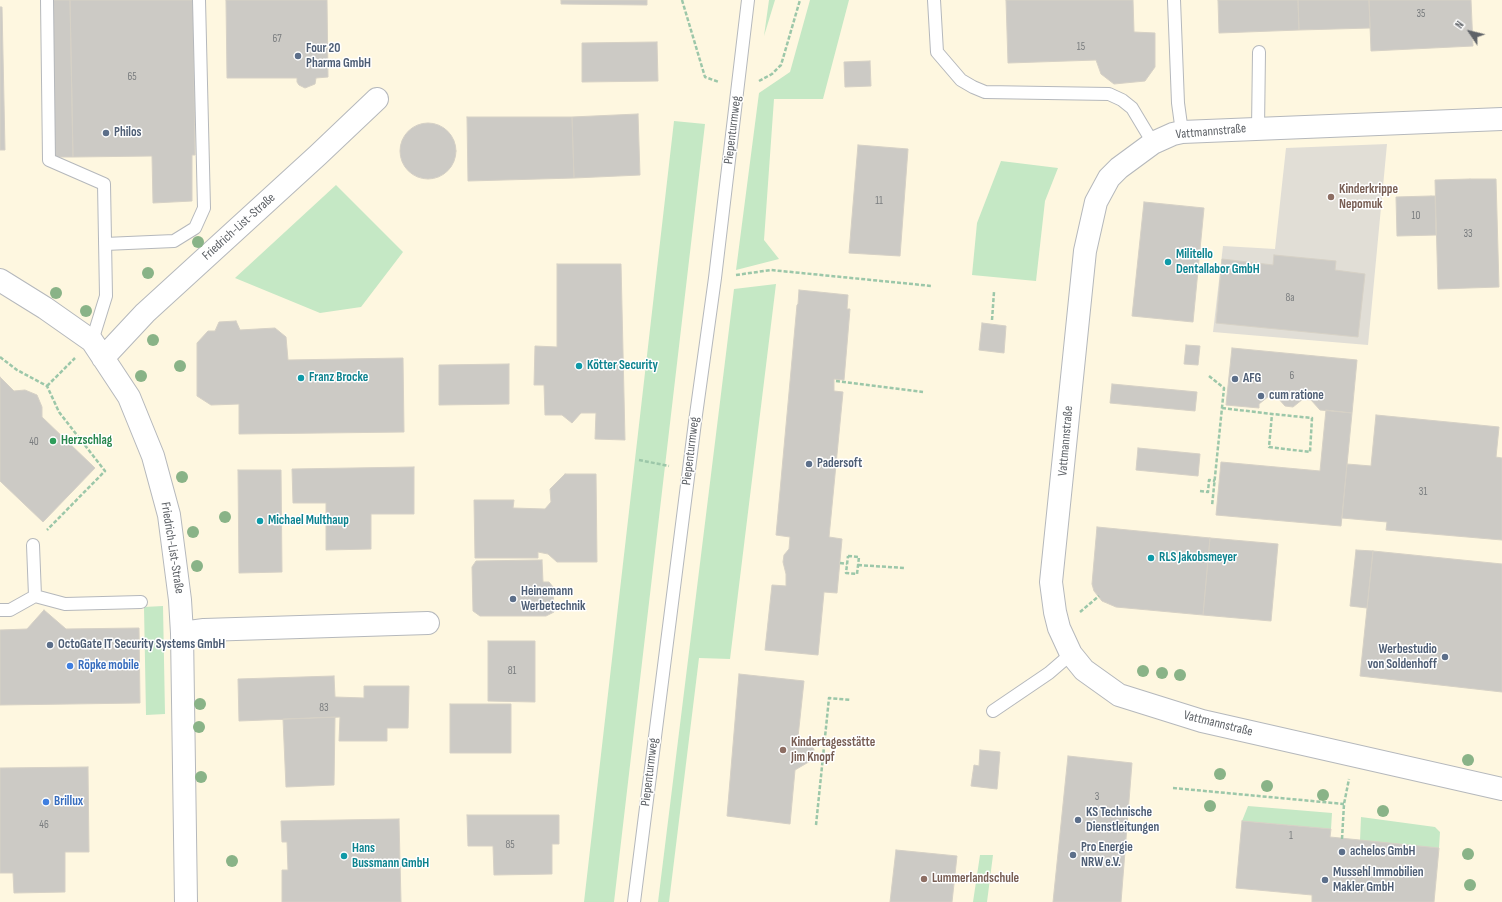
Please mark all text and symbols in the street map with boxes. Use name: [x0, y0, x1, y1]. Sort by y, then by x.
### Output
house number: 35: [1416, 7, 1426, 21]
north arrow: [1450, 12, 1490, 52]
text: N: [1453, 19, 1467, 31]
house number: 67: [272, 32, 282, 46]
house number: 15: [1077, 40, 1085, 54]
place label: Four 20 Pharma GmbH: [306, 41, 371, 72]
marker: Four 20 Pharma GmbH: [293, 51, 303, 61]
house number: 65: [127, 70, 137, 84]
street label: Piepenturmweg: [721, 95, 745, 165]
street label: Vattmannstraße: [1175, 121, 1247, 143]
place label: Philos: [114, 125, 142, 141]
marker: Philos: [101, 128, 111, 138]
place label: Kinderkrippe Nepomuk: [1339, 182, 1398, 213]
street label: Friedrich-List-Straße: [199, 190, 279, 264]
marker: Kinderkrippe Nepomuk: [1326, 192, 1336, 202]
house number: 11: [875, 194, 883, 208]
house number: 10: [1412, 209, 1420, 223]
house number: 33: [1463, 227, 1473, 241]
place label: Militello Dentallabor GmbH: [1176, 247, 1260, 278]
marker: Militello Dentallabor GmbH: [1163, 257, 1173, 267]
house number: 8a: [1285, 291, 1295, 305]
place label: Kötter Security: [587, 358, 658, 374]
marker: Kötter Security: [574, 361, 584, 371]
house number: 6: [1290, 369, 1294, 383]
place label: Franz Brocke: [309, 370, 368, 386]
place label: AFG: [1243, 371, 1261, 387]
marker: Franz Brocke: [296, 373, 306, 383]
marker: AFG: [1230, 374, 1240, 384]
place label: cum ratione: [1269, 388, 1324, 404]
marker: cum ratione: [1256, 391, 1266, 401]
street label: Vattmannstraße: [1055, 405, 1077, 477]
street label: Piepenturmweg: [679, 416, 703, 486]
place label: Herzschlag: [61, 433, 112, 449]
house number: 40: [29, 435, 39, 449]
marker: Herzschlag: [48, 436, 58, 446]
place label: Padersoft: [817, 456, 862, 472]
marker: Padersoft: [804, 459, 814, 469]
house number: 31: [1419, 485, 1427, 499]
street label: Friedrich-List-Straße: [157, 501, 187, 595]
place label: Michael Multhaup: [268, 513, 349, 529]
marker: Michael Multhaup: [255, 516, 265, 526]
place label: RLS Jakobsmeyer: [1159, 550, 1237, 566]
marker: RLS Jakobsmeyer: [1146, 553, 1156, 563]
place label: Heinemann Werbetechnik: [521, 584, 585, 615]
marker: Heinemann Werbetechnik: [508, 594, 518, 604]
place label: OctoGate IT Security Systems GmbH: [58, 637, 225, 653]
marker: OctoGate IT Security Systems GmbH: [45, 640, 55, 650]
place label: Werbestudio von Soldenhoff: [1367, 642, 1437, 673]
marker: Werbestudio von Soldenhoff: [1440, 652, 1450, 662]
place label: Röpke mobile: [78, 658, 139, 674]
marker: Röpke mobile: [65, 661, 75, 671]
house number: 81: [508, 664, 516, 678]
house number: 83: [319, 701, 329, 715]
street label: Vattmannstraße: [1182, 708, 1254, 740]
place label: Kindertagesstätte Jim Knopf: [791, 735, 875, 766]
street label: Piepenturmweg: [638, 737, 662, 807]
marker: Kindertagesstätte Jim Knopf: [778, 745, 788, 755]
house number: 3: [1095, 790, 1099, 804]
place label: Brillux: [54, 794, 83, 810]
marker: Brillux: [41, 797, 51, 807]
place label: KS Technische Dienstleitungen: [1086, 805, 1159, 836]
marker: KS Technische Dienstleitungen: [1073, 815, 1083, 825]
house number: 46: [39, 818, 49, 832]
house number: 1: [1289, 829, 1293, 843]
house number: 85: [505, 838, 515, 852]
place label: Pro Energie NRW e.V.: [1081, 840, 1133, 871]
place label: Hans Bussmann GmbH: [352, 841, 429, 872]
place label: achelos GmbH: [1350, 844, 1415, 860]
marker: achelos GmbH: [1337, 847, 1347, 857]
marker: Pro Energie NRW e.V.: [1068, 850, 1078, 860]
marker: Hans Bussmann GmbH: [339, 851, 349, 861]
place label: Mussehl Immobilien Makler GmbH: [1333, 865, 1424, 896]
place label: Lummerlandschule: [932, 871, 1019, 887]
marker: Lummerlandschule: [919, 874, 929, 884]
marker: Mussehl Immobilien Makler GmbH: [1320, 875, 1330, 885]

